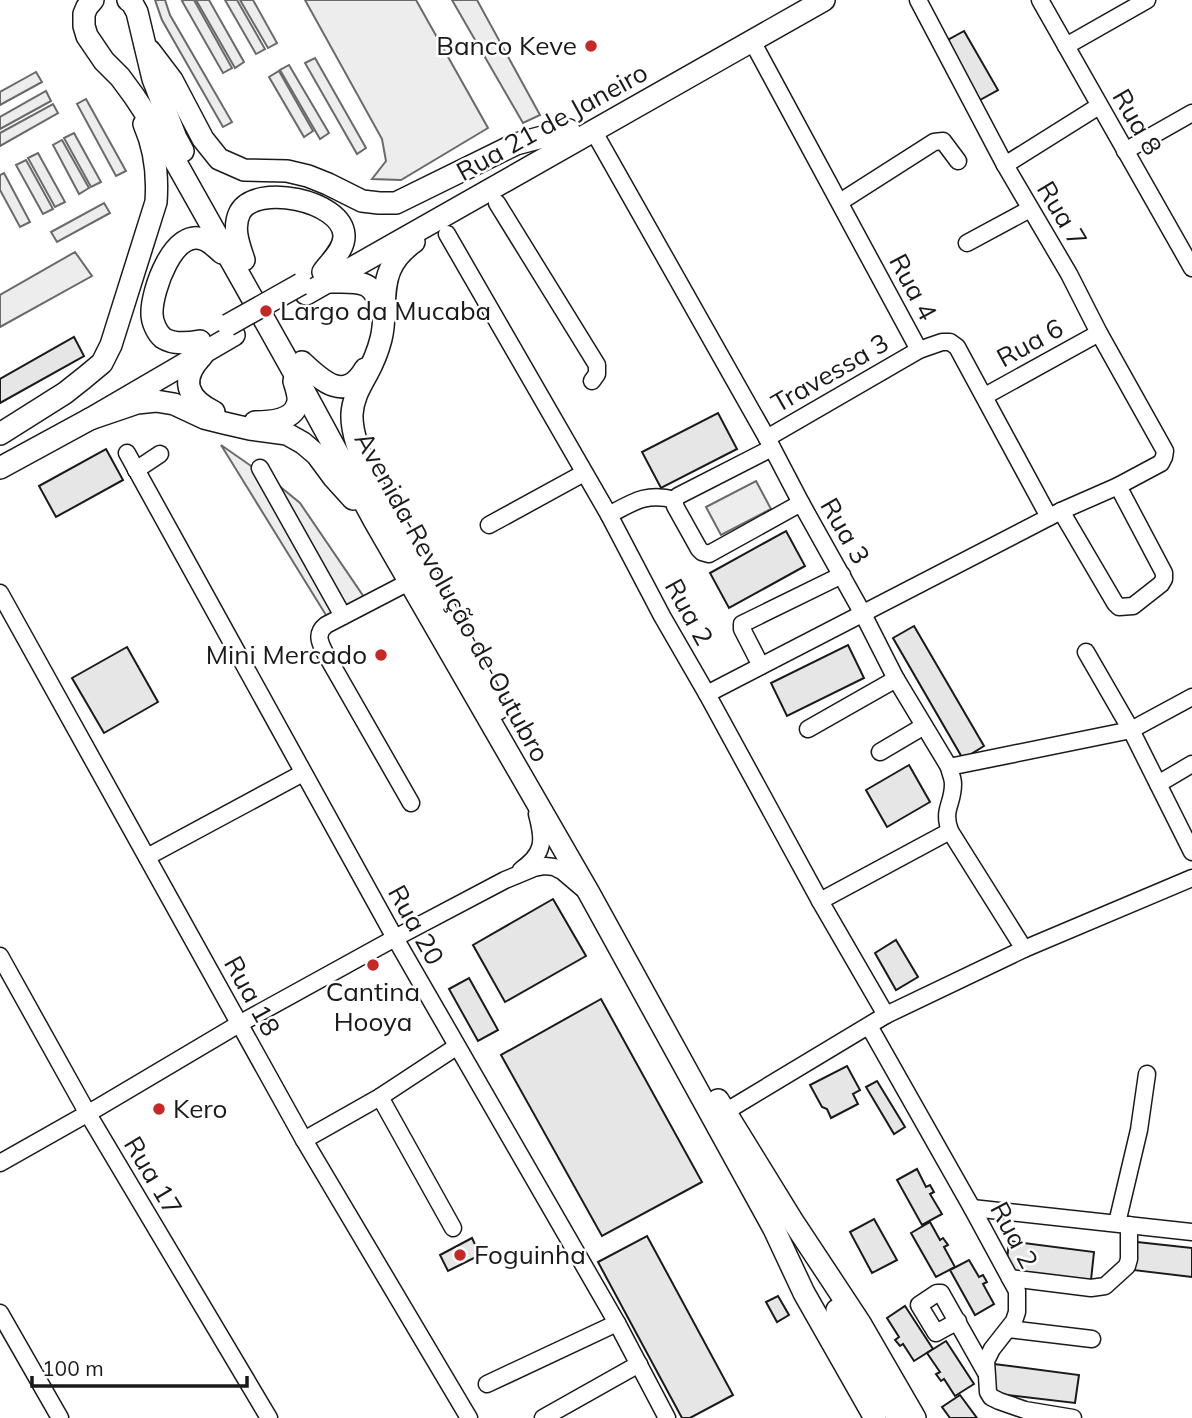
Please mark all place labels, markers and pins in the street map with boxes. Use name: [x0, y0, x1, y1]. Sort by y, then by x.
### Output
place label: Banco Keve: [436, 29, 577, 62]
marker: Banco Keve: [583, 38, 599, 54]
place label: Largo da Mucaba: [280, 294, 491, 327]
marker: Largo da Mucaba: [258, 303, 274, 319]
place label: Mini Mercado: [206, 638, 367, 671]
marker: Mini Mercado: [373, 647, 389, 663]
marker: Cantina Hooya: [365, 957, 381, 973]
place label: Cantina Hooya: [326, 975, 420, 1038]
place label: Kero: [173, 1092, 227, 1125]
marker: Kero: [151, 1101, 167, 1117]
place label: Foguinha: [474, 1238, 586, 1271]
marker: Foguinha: [452, 1247, 468, 1263]

